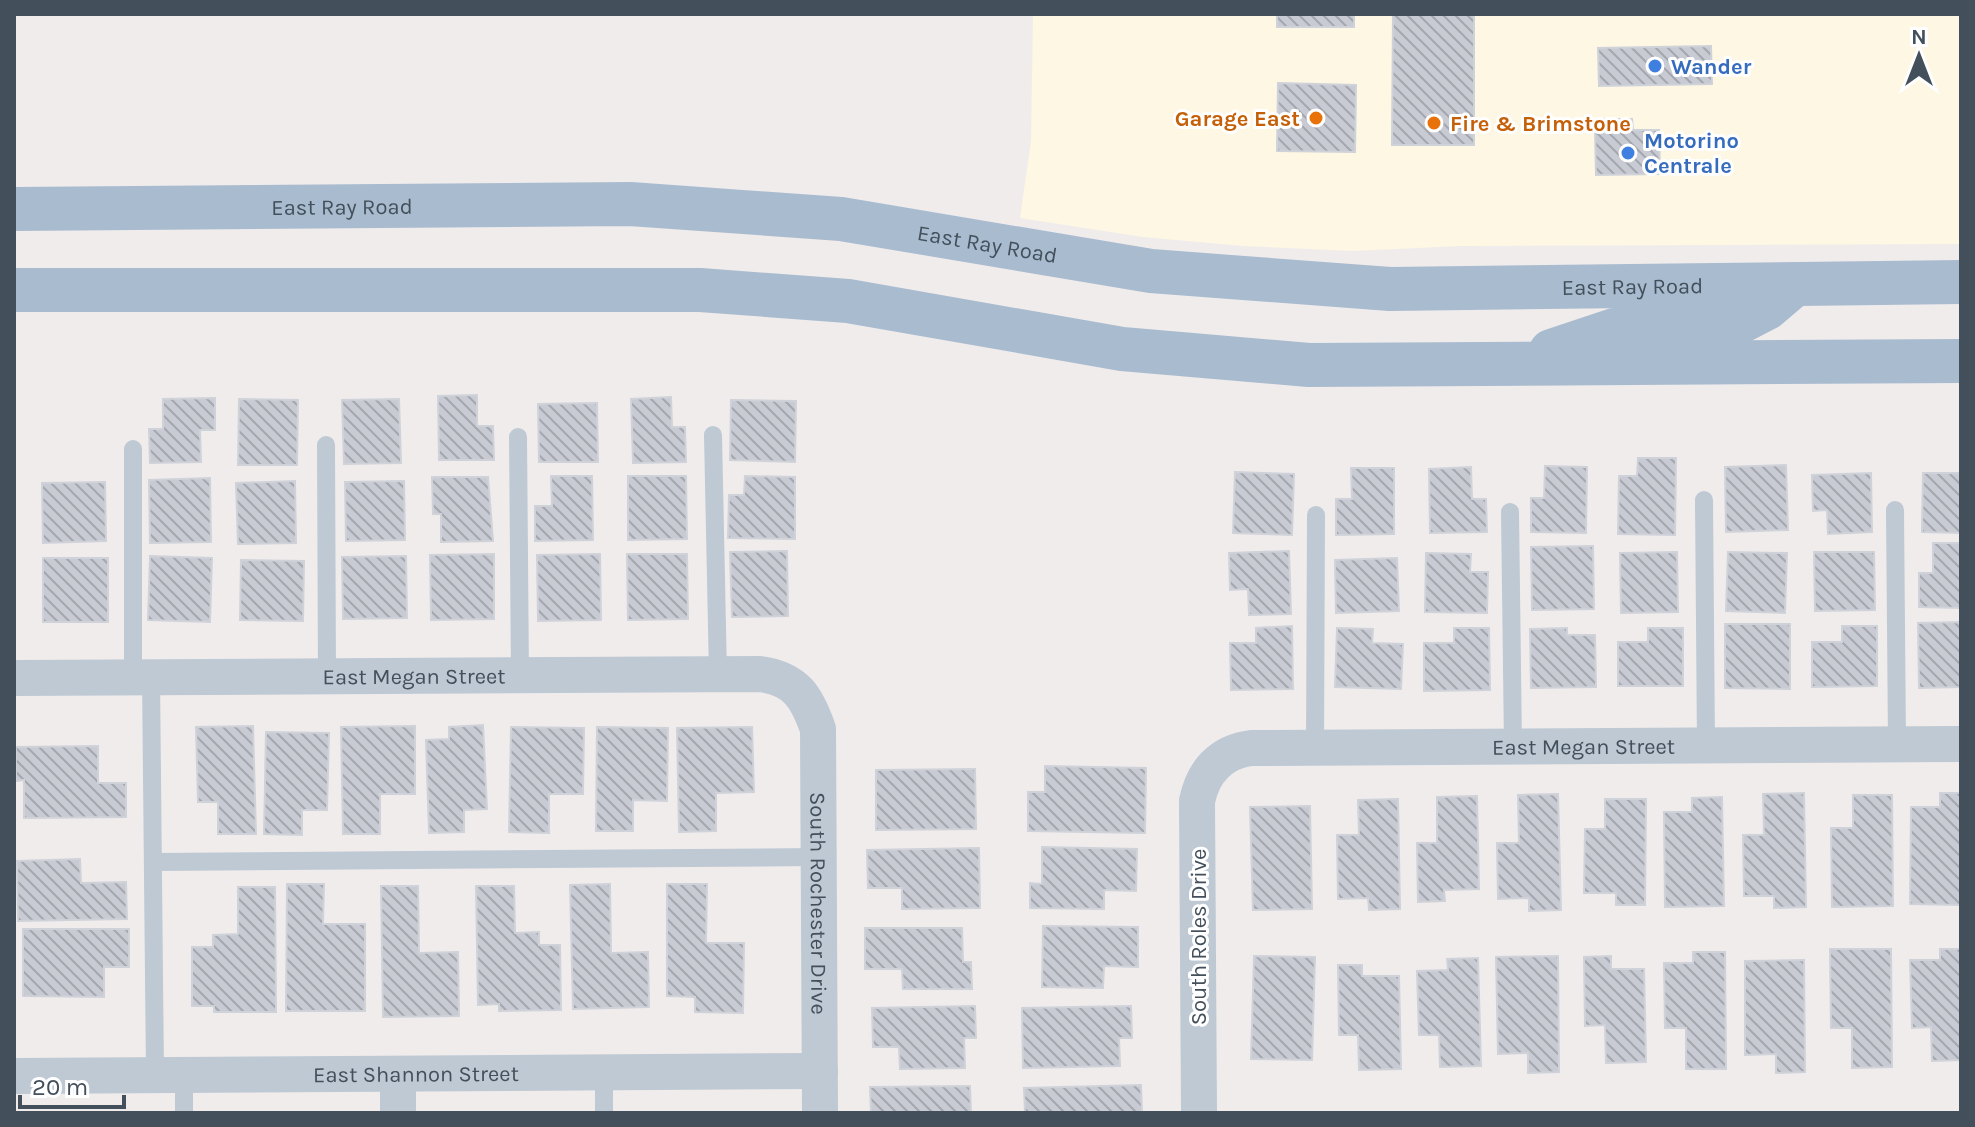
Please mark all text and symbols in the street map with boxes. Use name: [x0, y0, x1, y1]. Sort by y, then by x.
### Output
north arrow: [1879, 16, 1959, 96]
text: N: [1911, 24, 1927, 50]
place label: Wander: [1671, 54, 1752, 80]
marker: Wander: [1646, 57, 1664, 75]
place label: Garage East: [1175, 106, 1300, 132]
marker: Garage East: [1307, 109, 1325, 127]
place label: Fire & Brimstone: [1450, 111, 1631, 137]
marker: Fire & Brimstone: [1425, 114, 1443, 132]
place label: Motorino Centrale: [1644, 128, 1739, 179]
marker: Motorino Centrale: [1619, 144, 1637, 162]
street label: East Ray Road: [271, 194, 413, 221]
street label: East Ray Road: [915, 220, 1059, 269]
street label: East Ray Road: [1562, 273, 1703, 301]
street label: East Megan Street: [322, 663, 506, 690]
street label: East Megan Street: [1492, 734, 1675, 761]
street label: South Rochester Drive: [804, 792, 831, 1015]
street label: South Roles Drive: [1186, 849, 1212, 1025]
scale bar: [20, 1059, 124, 1109]
street label: East Shannon Street: [313, 1061, 519, 1088]
text: 20 m: [32, 1073, 88, 1101]

